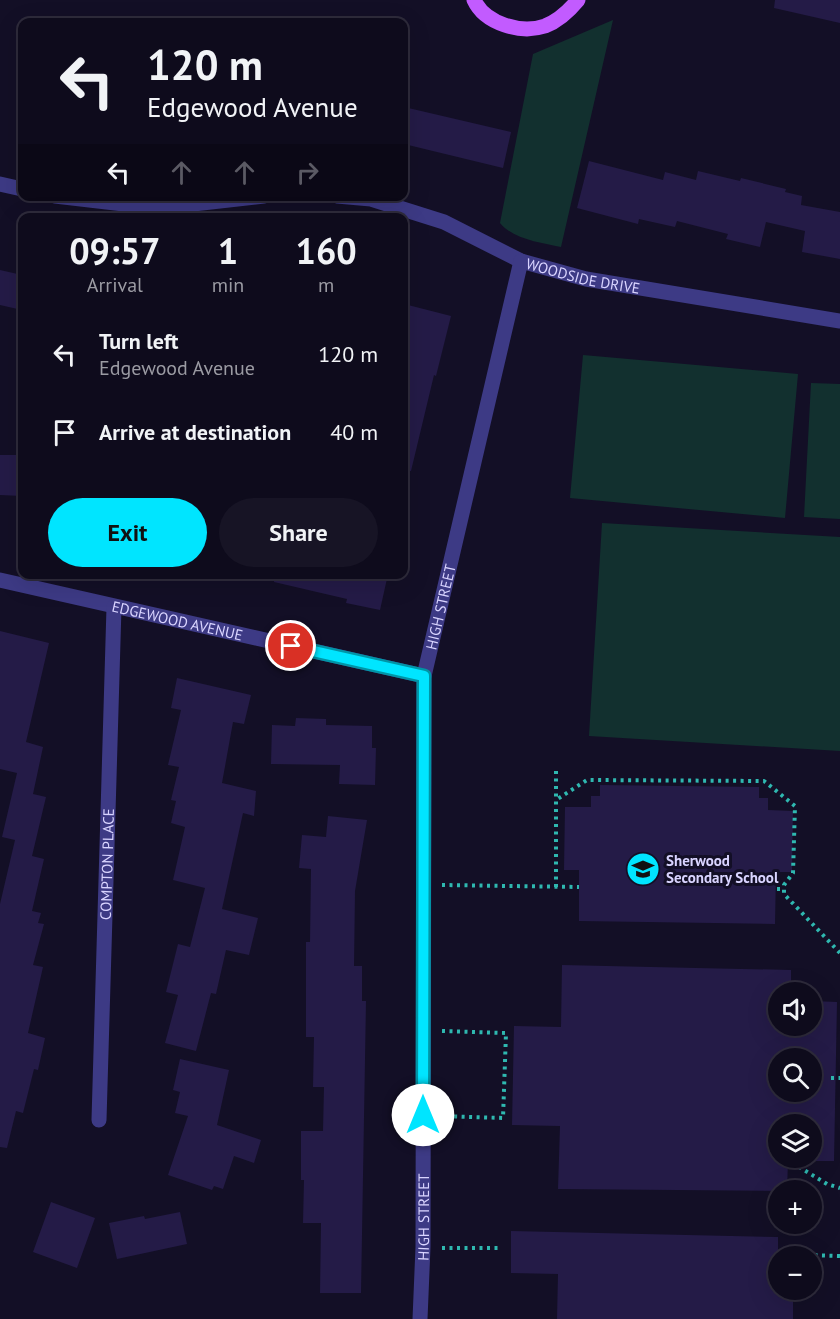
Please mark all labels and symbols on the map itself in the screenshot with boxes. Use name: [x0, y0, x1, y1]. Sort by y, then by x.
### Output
street label: WOODSIDE DRIVE: [524, 253, 642, 297]
street label: HIGH STREET: [421, 562, 459, 652]
street label: EDGEWOOD AVENUE: [110, 596, 245, 644]
pin: [265, 620, 316, 671]
street label: COMPTON PLACE: [95, 808, 118, 920]
school or university icon: Sherwood Secondary School: [625, 851, 661, 887]
place label: Sherwood Secondary School: [666, 851, 779, 887]
position arrow: [391, 1083, 455, 1147]
street label: HIGH STREET: [413, 1173, 433, 1261]

